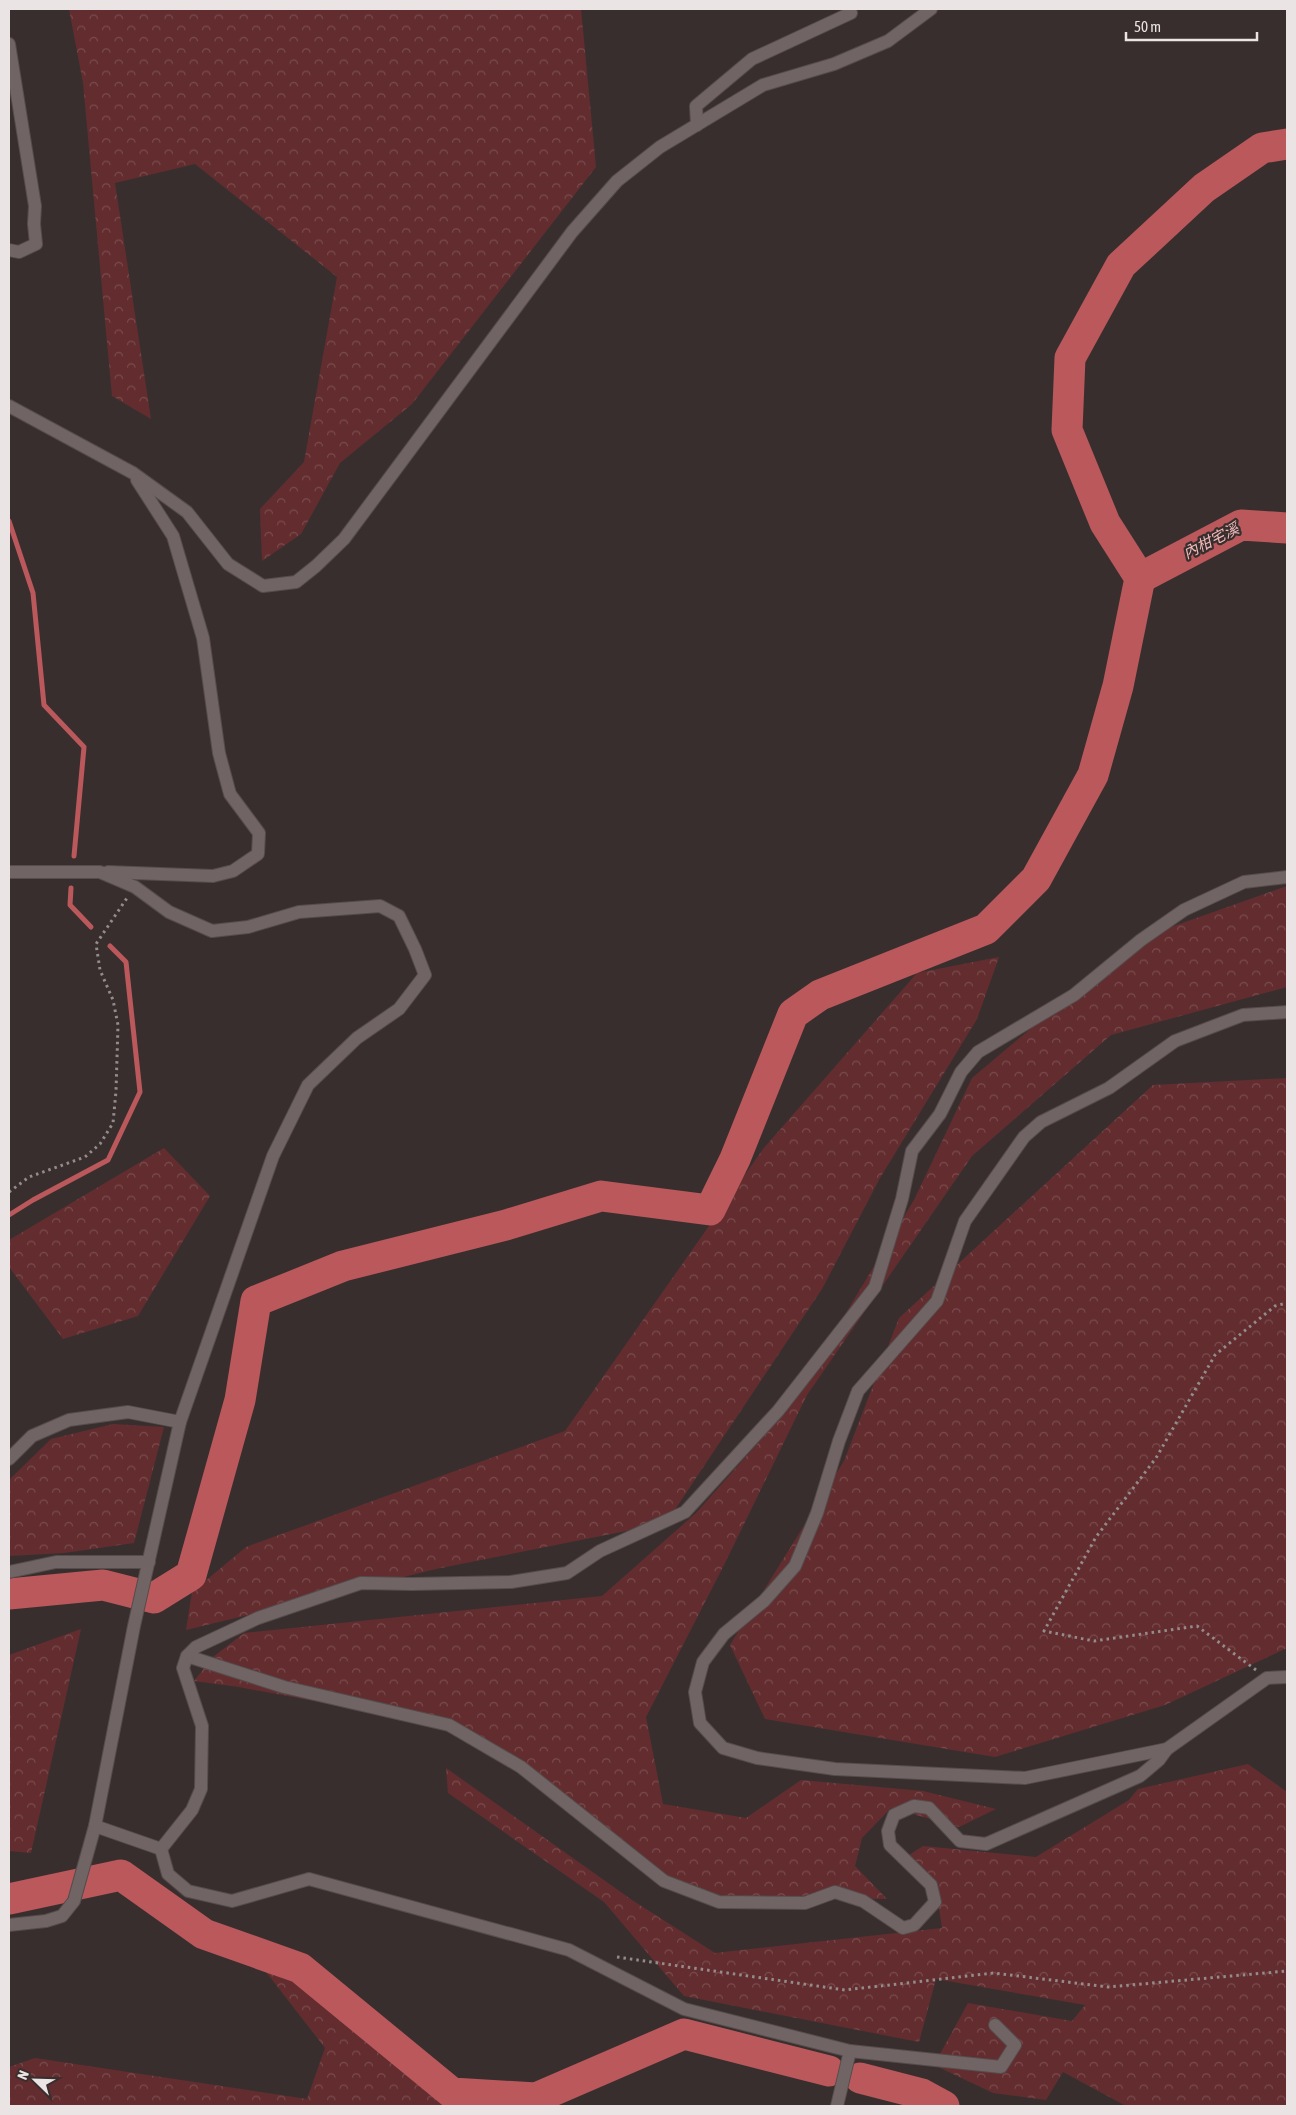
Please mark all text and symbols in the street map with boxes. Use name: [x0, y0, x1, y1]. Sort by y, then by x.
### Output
scale bar: [1126, 10, 1257, 42]
text: 50 m: [1134, 18, 1161, 35]
water label: 內柑宅溪: [1180, 518, 1243, 562]
north arrow: [10, 2055, 60, 2105]
text: N: [14, 2068, 32, 2082]

